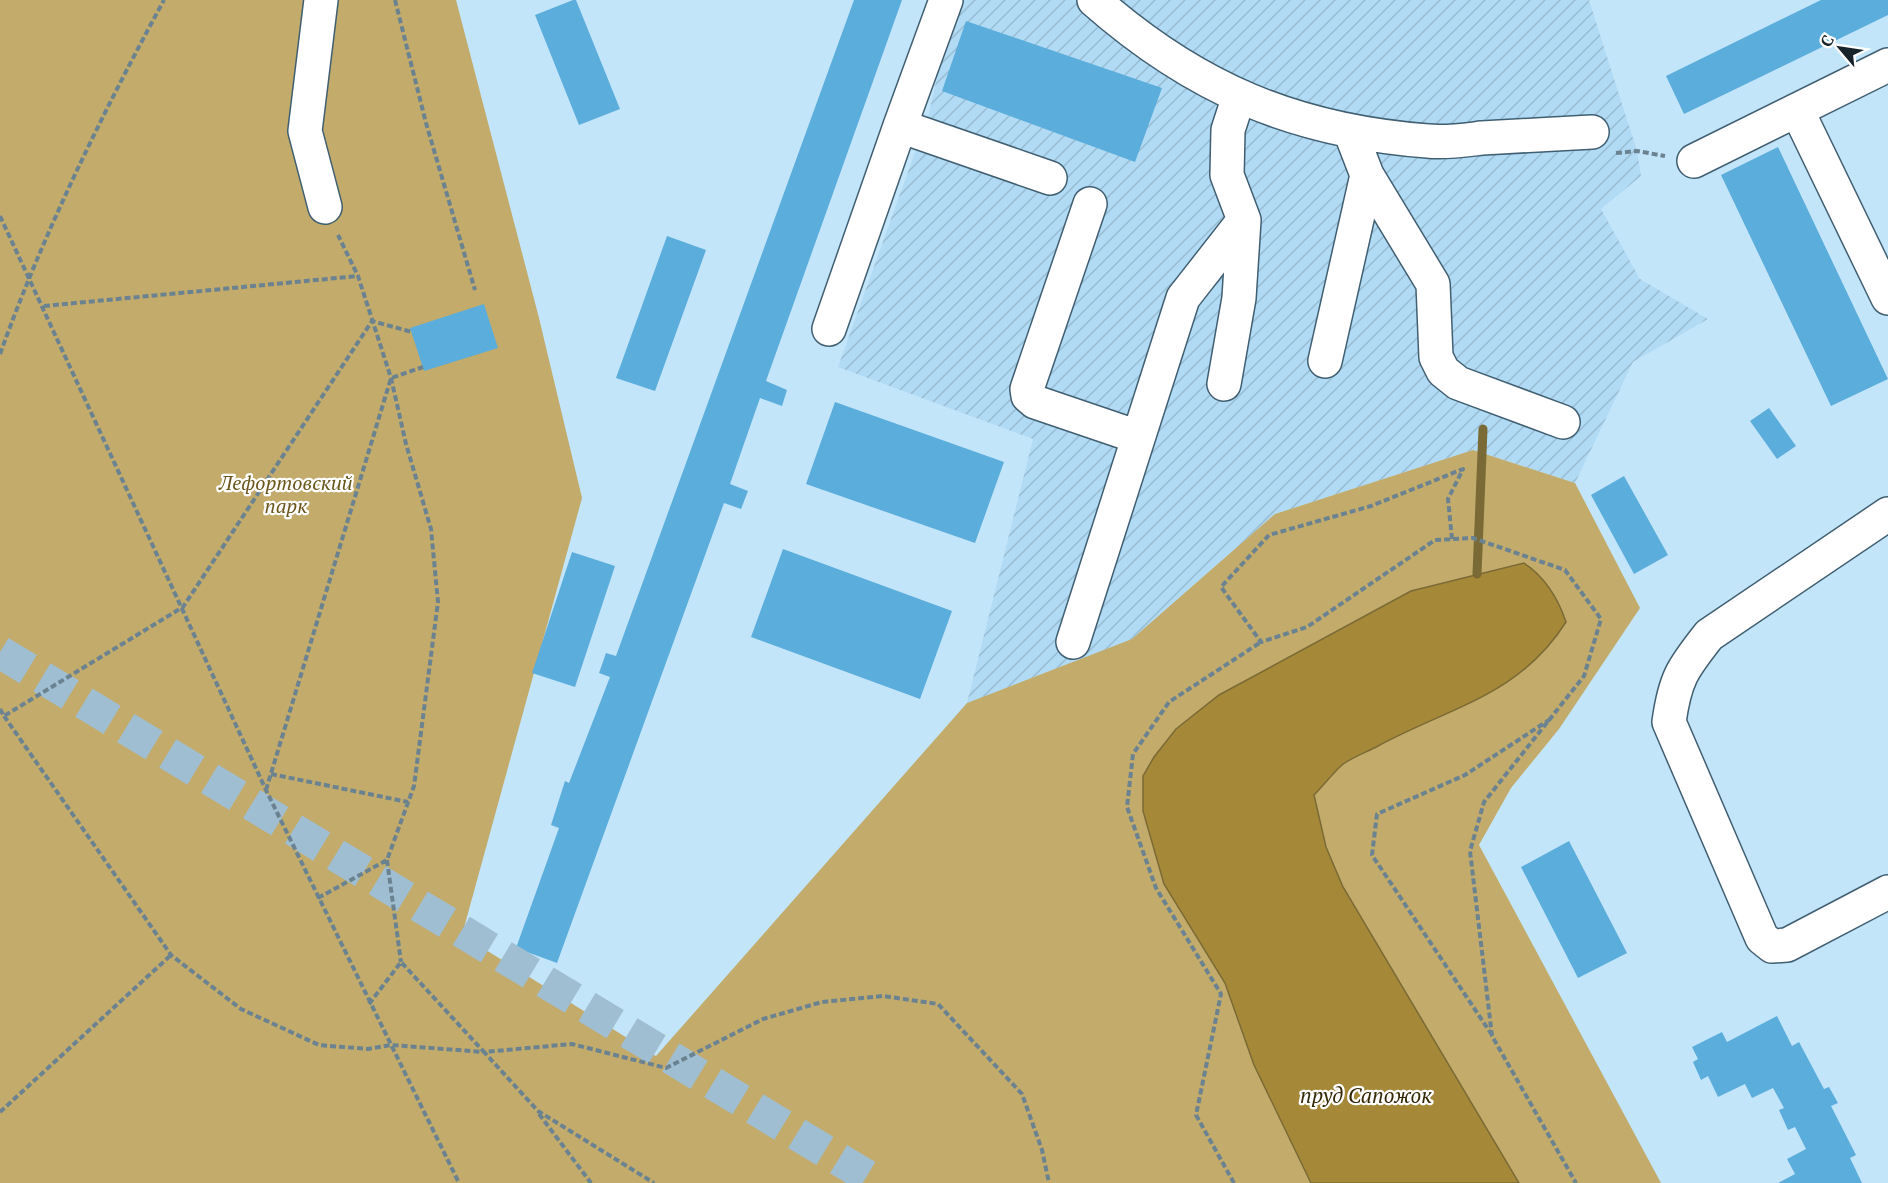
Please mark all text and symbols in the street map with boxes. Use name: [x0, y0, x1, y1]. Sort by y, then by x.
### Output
north arrow: [1810, 18, 1870, 78]
text: С: [1815, 31, 1839, 51]
park label: Лефортовский парк: [218, 469, 353, 519]
water label: пруд Сапожок: [1300, 1081, 1432, 1109]

